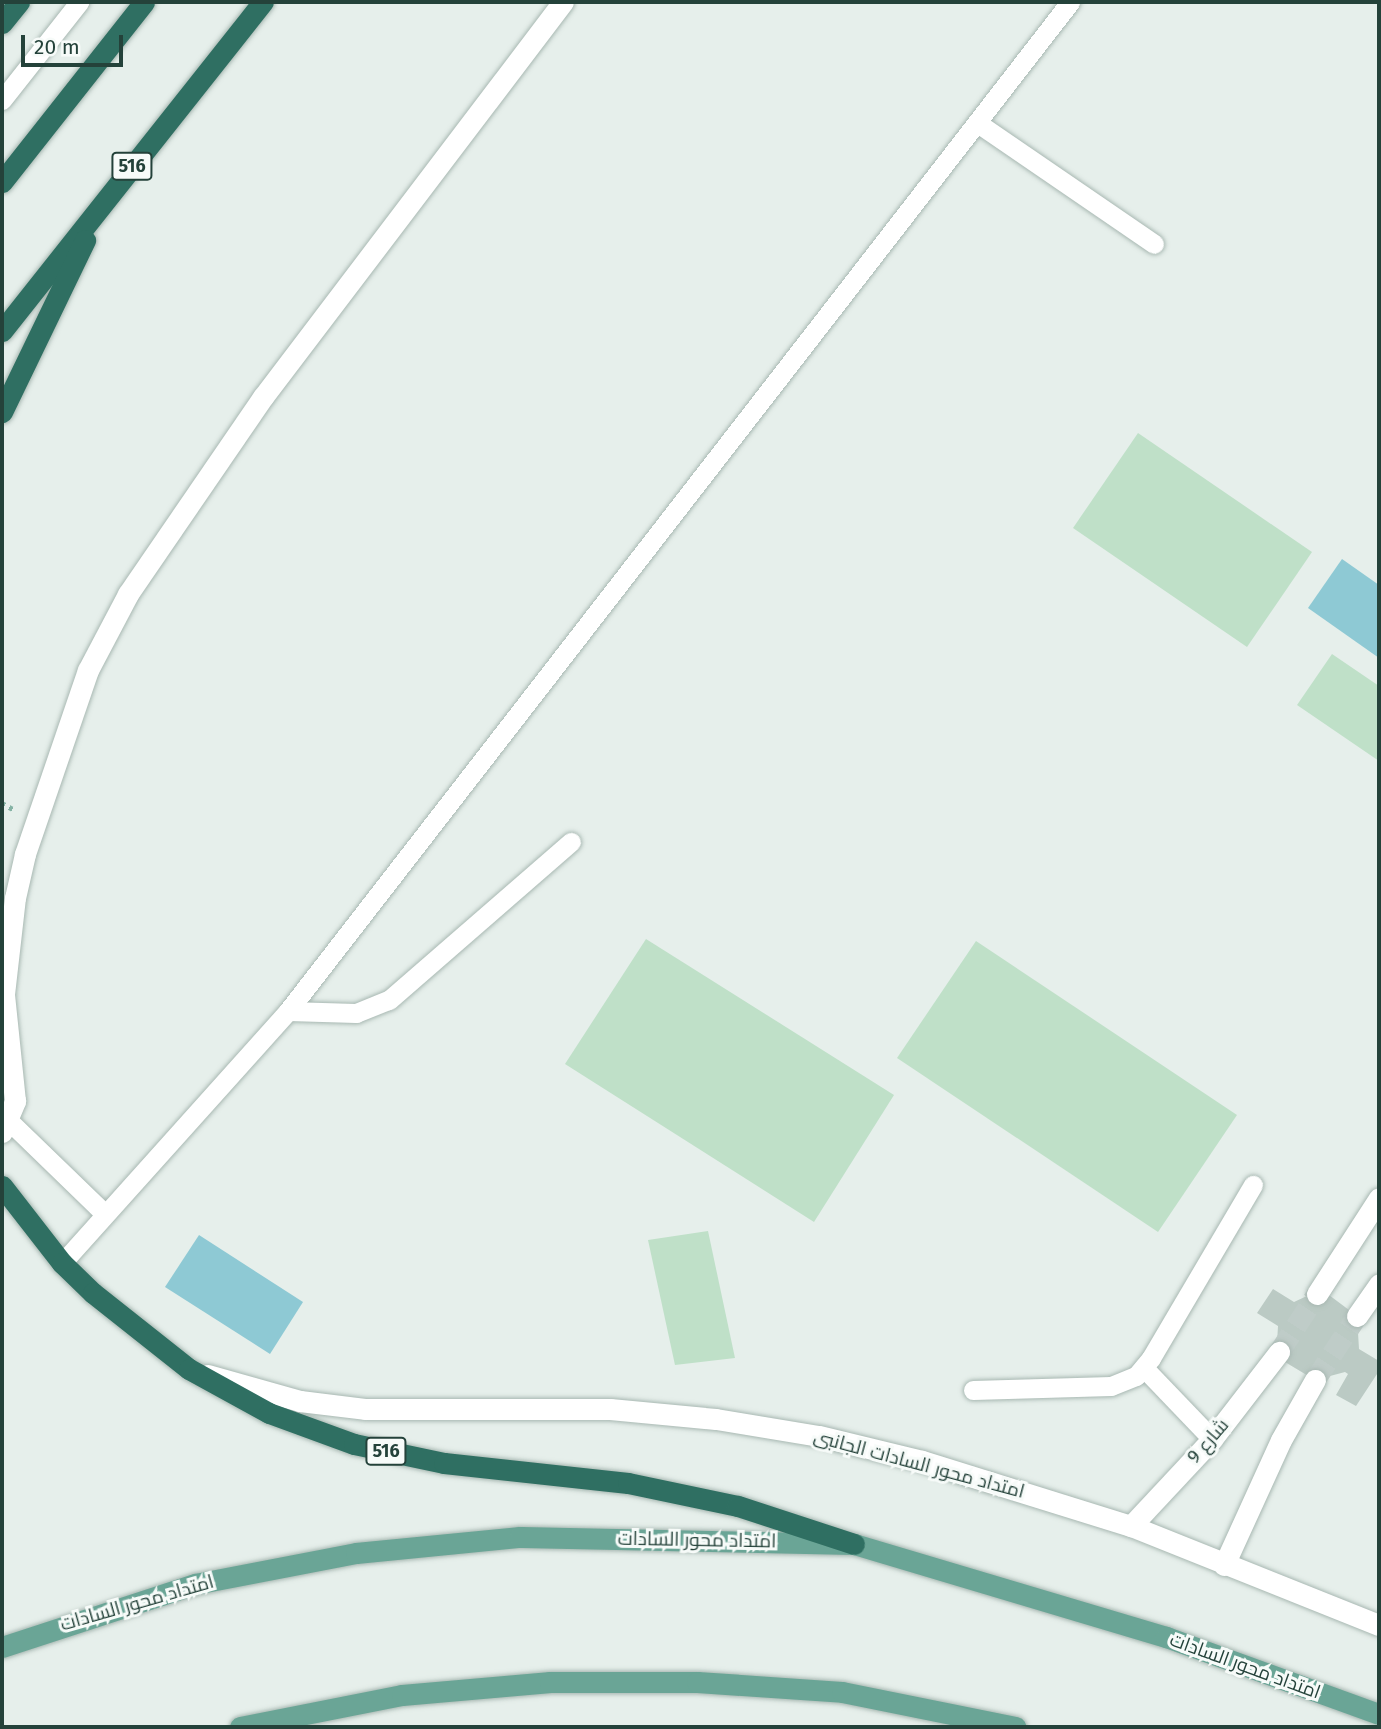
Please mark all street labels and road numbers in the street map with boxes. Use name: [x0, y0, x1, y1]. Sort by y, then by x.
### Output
road number: 516: [111, 152, 153, 181]
street label: شارع 9: [1182, 1414, 1234, 1468]
street label: امتداد محور السادات الجانبى: [811, 1425, 1027, 1503]
road number: 516: [365, 1436, 407, 1466]
street label: امتداد محور السادات: [617, 1527, 777, 1553]
street label: امتداد محور السادات: [58, 1570, 216, 1636]
street label: امتداد محور السادات: [1167, 1628, 1323, 1704]

